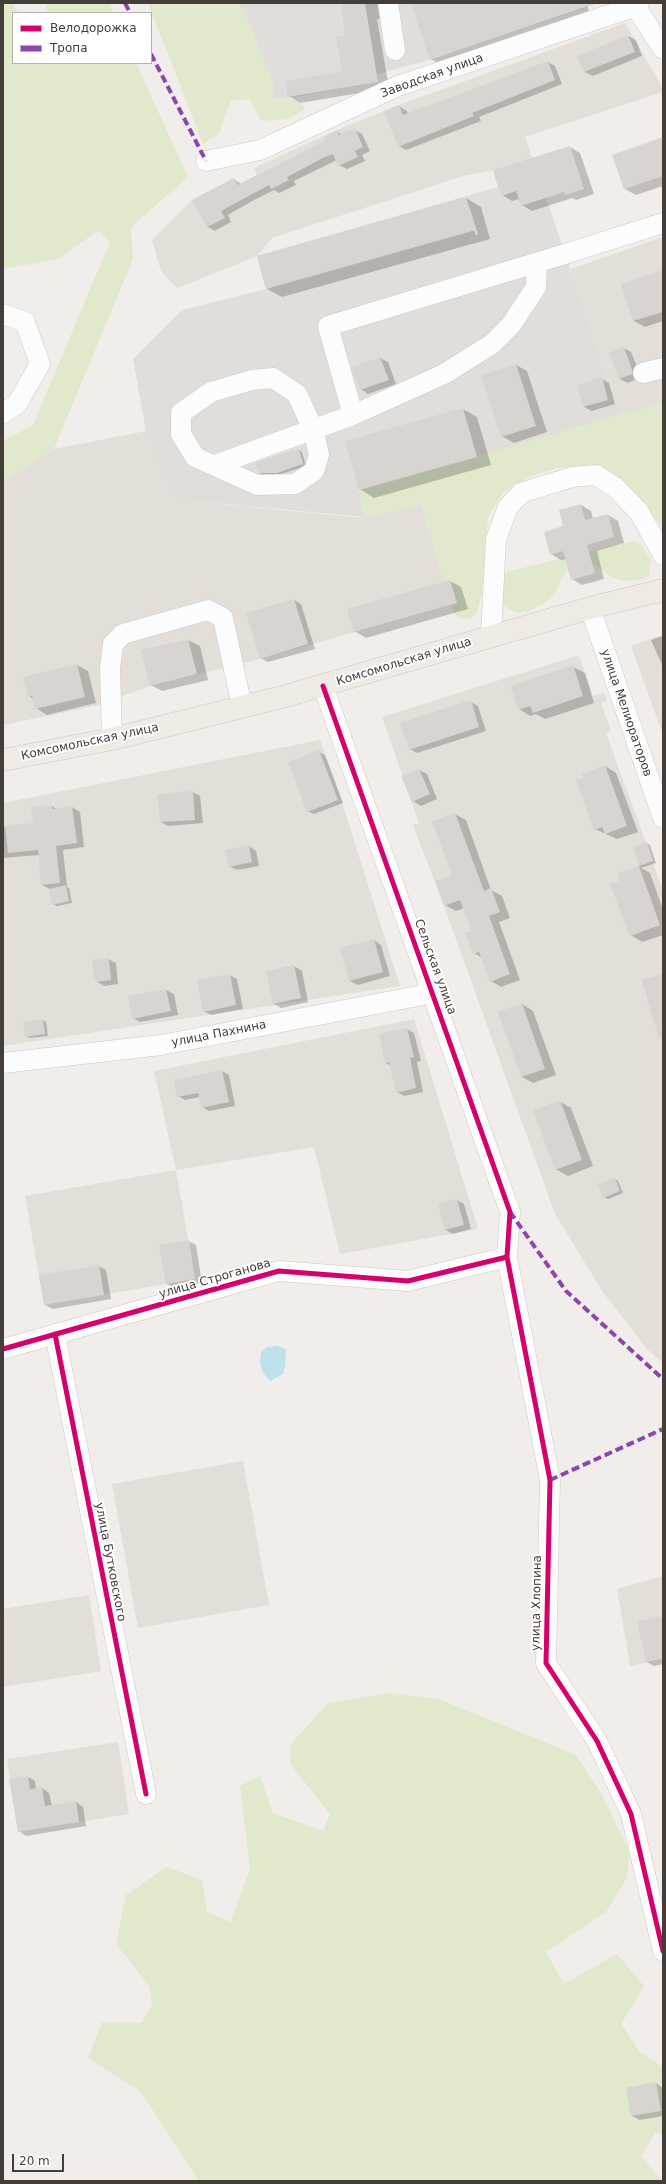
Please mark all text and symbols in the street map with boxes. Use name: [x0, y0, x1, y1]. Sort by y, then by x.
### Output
legend: [12, 12, 152, 64]
text: Велодорожка: [50, 21, 137, 35]
text: Тропа: [50, 41, 88, 55]
street label: Заводская улица: [379, 51, 485, 101]
street label: Комсомольская улица: [335, 635, 473, 689]
street label: улица Мелиораторов: [597, 647, 655, 779]
street label: Комсомольская улица: [20, 720, 160, 764]
street label: Сельская улица: [411, 917, 459, 1017]
street label: улица Пахнина: [170, 1018, 268, 1050]
street label: улица Строганова: [157, 1256, 273, 1302]
street label: улица Бутковского: [91, 1501, 129, 1623]
street label: улица Хлопина: [529, 1555, 545, 1651]
scale bar: [14, 2146, 66, 2172]
text: 20 m: [19, 2154, 50, 2168]

